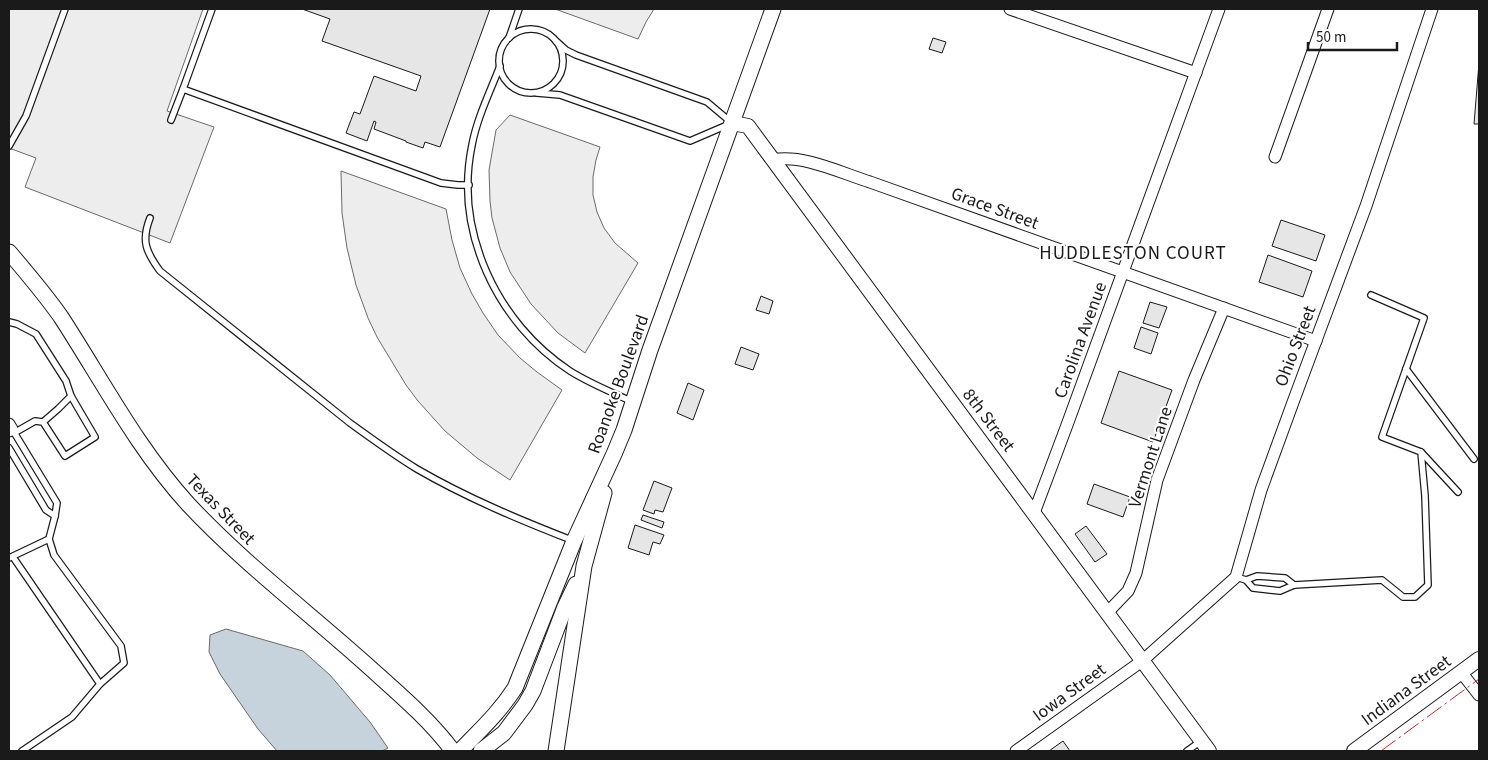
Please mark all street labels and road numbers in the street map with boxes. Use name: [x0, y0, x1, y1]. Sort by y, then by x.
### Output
street label: Grace Street: [948, 181, 1042, 236]
street label: Carolina Avenue: [1048, 278, 1113, 402]
street label: Ohio Street: [1269, 302, 1322, 390]
street label: Roanoke Boulevard: [582, 311, 655, 457]
street label: 8th Street: [956, 383, 1021, 457]
street label: Vermont Lane: [1122, 403, 1179, 511]
street label: Texas Street: [180, 468, 261, 551]
street label: Indiana Street: [1356, 649, 1456, 732]
street label: Iowa Street: [1028, 657, 1111, 727]

